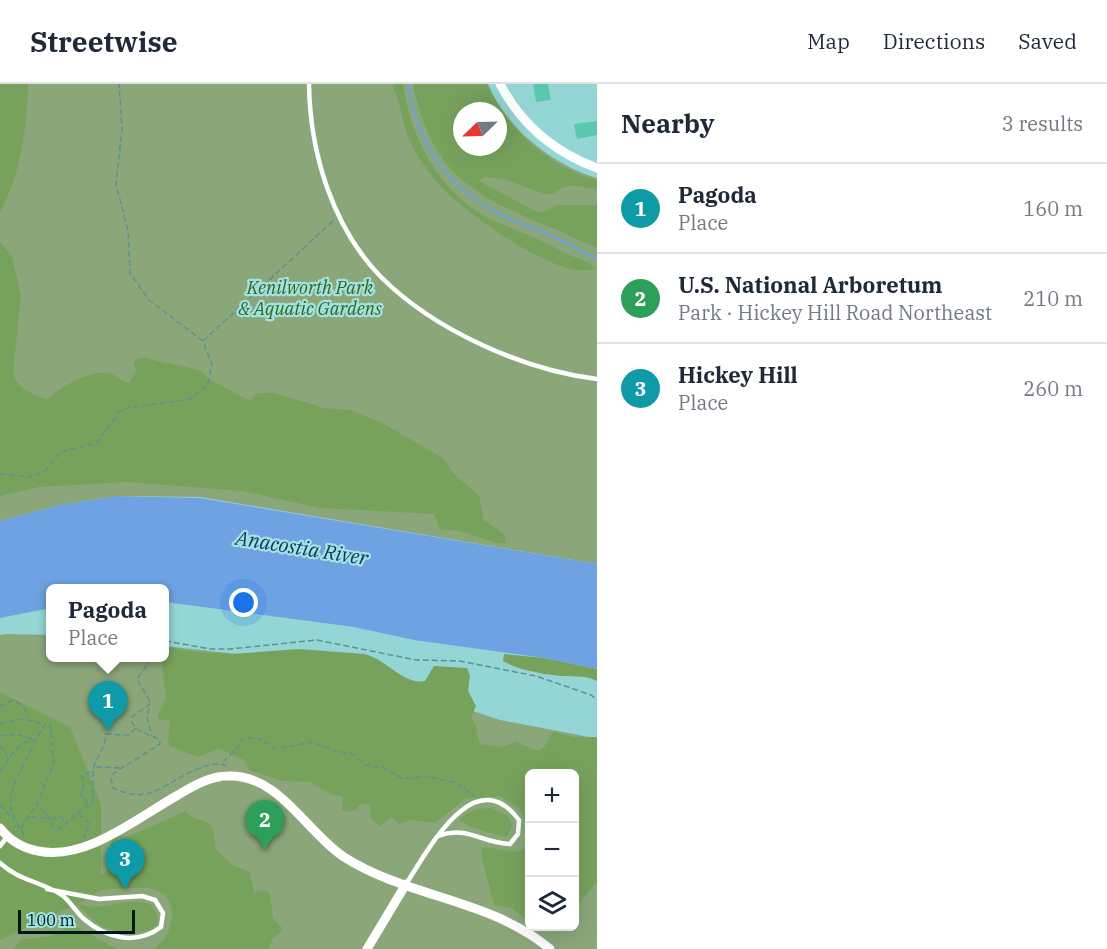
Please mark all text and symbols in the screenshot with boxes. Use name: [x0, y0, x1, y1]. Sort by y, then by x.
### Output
text: Streetwise: [30, 23, 177, 60]
text: Map: [807, 27, 850, 55]
text: Directions: [883, 27, 985, 55]
text: Saved: [1018, 27, 1077, 55]
north arrow: [453, 102, 507, 156]
text: Nearby: [621, 106, 715, 140]
text: 3 results: [1002, 110, 1083, 137]
text: Pagoda: [678, 180, 757, 209]
text: 1: [635, 195, 647, 222]
text: 160 m: [1023, 195, 1083, 222]
text: Place: [678, 209, 728, 236]
text: U.S. National Arboretum: [678, 270, 943, 299]
park label: Kenilworth Park & Aquatic Gardens: [238, 276, 382, 320]
text: 2: [635, 285, 647, 312]
text: 210 m: [1023, 285, 1083, 312]
text: Park · Hickey Hill Road Northeast: [678, 299, 992, 326]
text: Hickey Hill: [678, 360, 798, 389]
text: 3: [635, 375, 647, 402]
text: 260 m: [1023, 375, 1083, 402]
text: Place: [678, 389, 728, 416]
water label: Anacostia River: [232, 523, 372, 572]
popup: [46, 584, 169, 662]
your location: [229, 588, 258, 617]
text: Pagoda: [68, 595, 147, 624]
text: Place: [68, 624, 118, 651]
pin: 1: [88, 682, 128, 731]
map controls: [525, 769, 579, 931]
button: +: [525, 769, 579, 823]
pin: 2: [246, 800, 284, 850]
button: −: [525, 823, 579, 877]
pin: 3: [106, 840, 144, 889]
button: layers: [525, 877, 579, 931]
scale bar: [18, 907, 135, 934]
text: 100 m: [27, 910, 75, 930]

